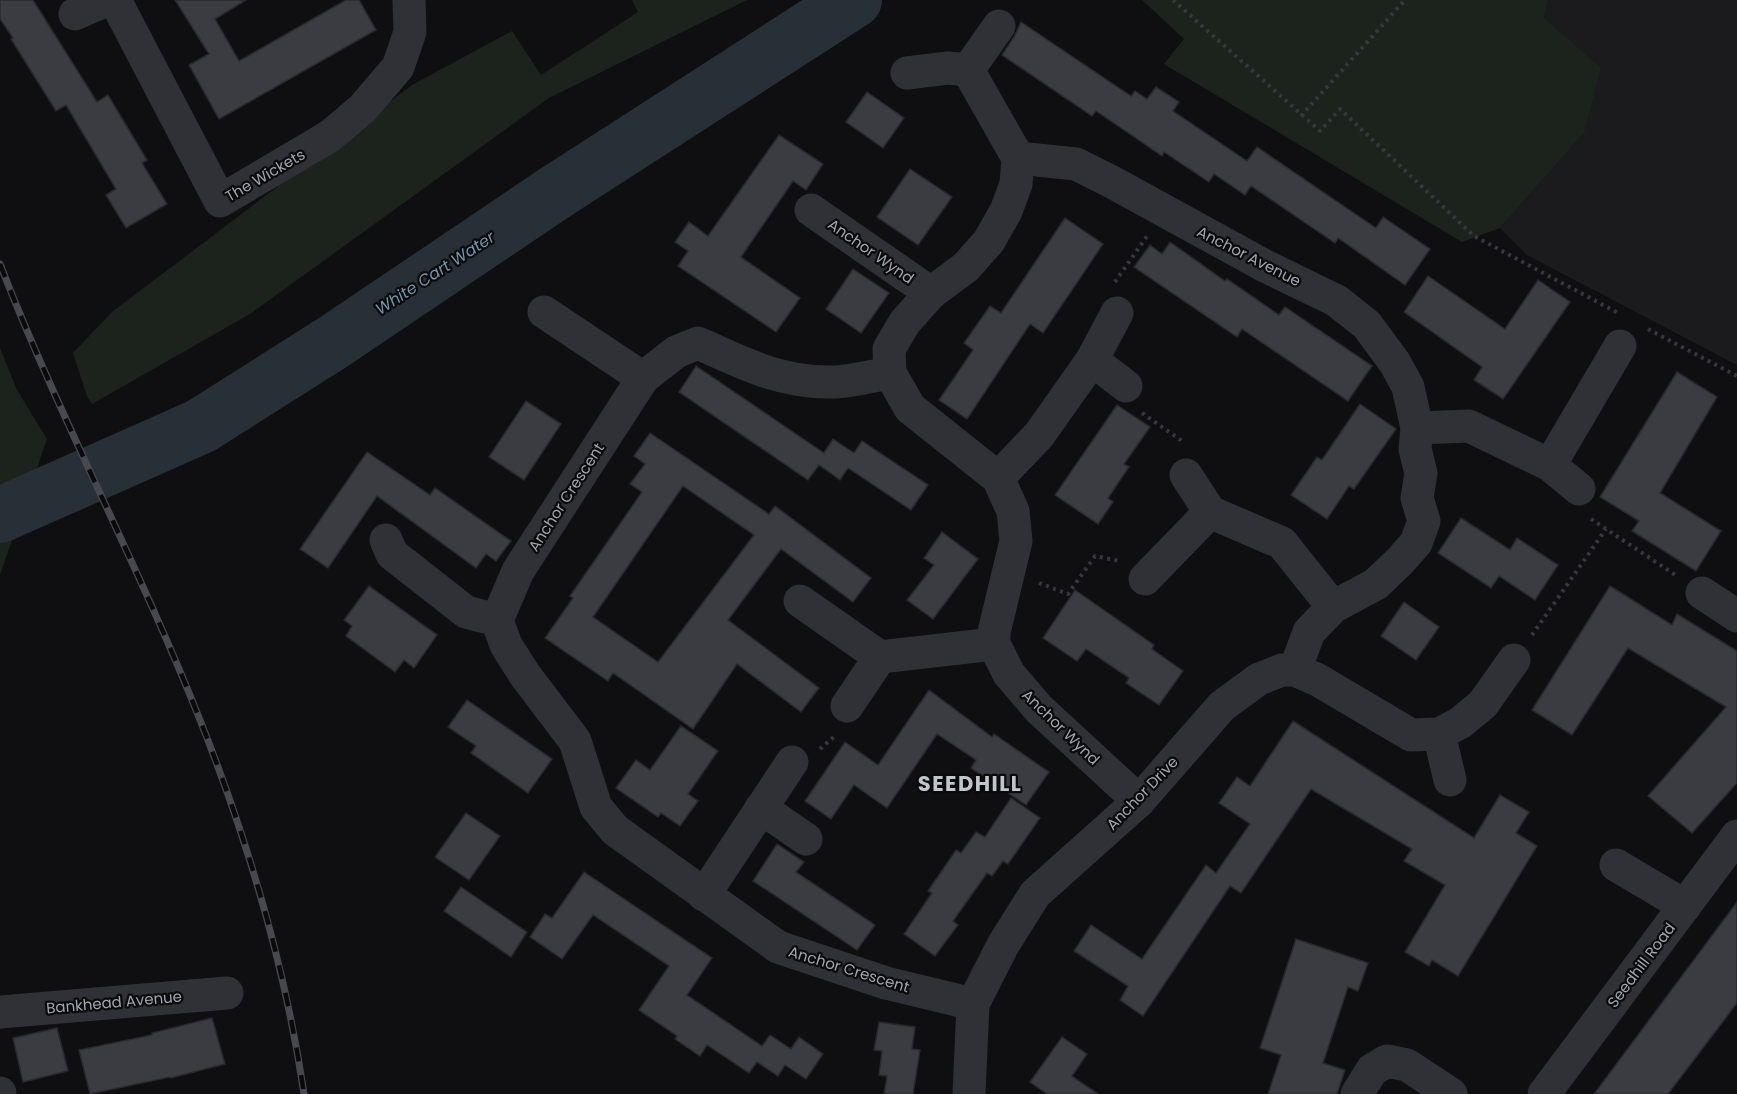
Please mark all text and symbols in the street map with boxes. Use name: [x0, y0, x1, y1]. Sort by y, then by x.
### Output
street label: The Wickets: [221, 144, 309, 206]
street label: Anchor Wynd: [824, 214, 918, 288]
street label: Anchor Avenue: [1193, 221, 1305, 291]
water label: White Cart Water: [371, 225, 500, 320]
street label: Anchor Crescent: [523, 439, 609, 555]
street label: Anchor Wynd: [1018, 685, 1104, 769]
street label: Anchor Drive: [1101, 751, 1183, 835]
district label: SEEDHILL: [918, 769, 1022, 798]
street label: Seedhill Road: [1602, 918, 1680, 1012]
street label: Anchor Crescent: [786, 941, 912, 997]
street label: Bankhead Avenue: [45, 986, 183, 1018]

